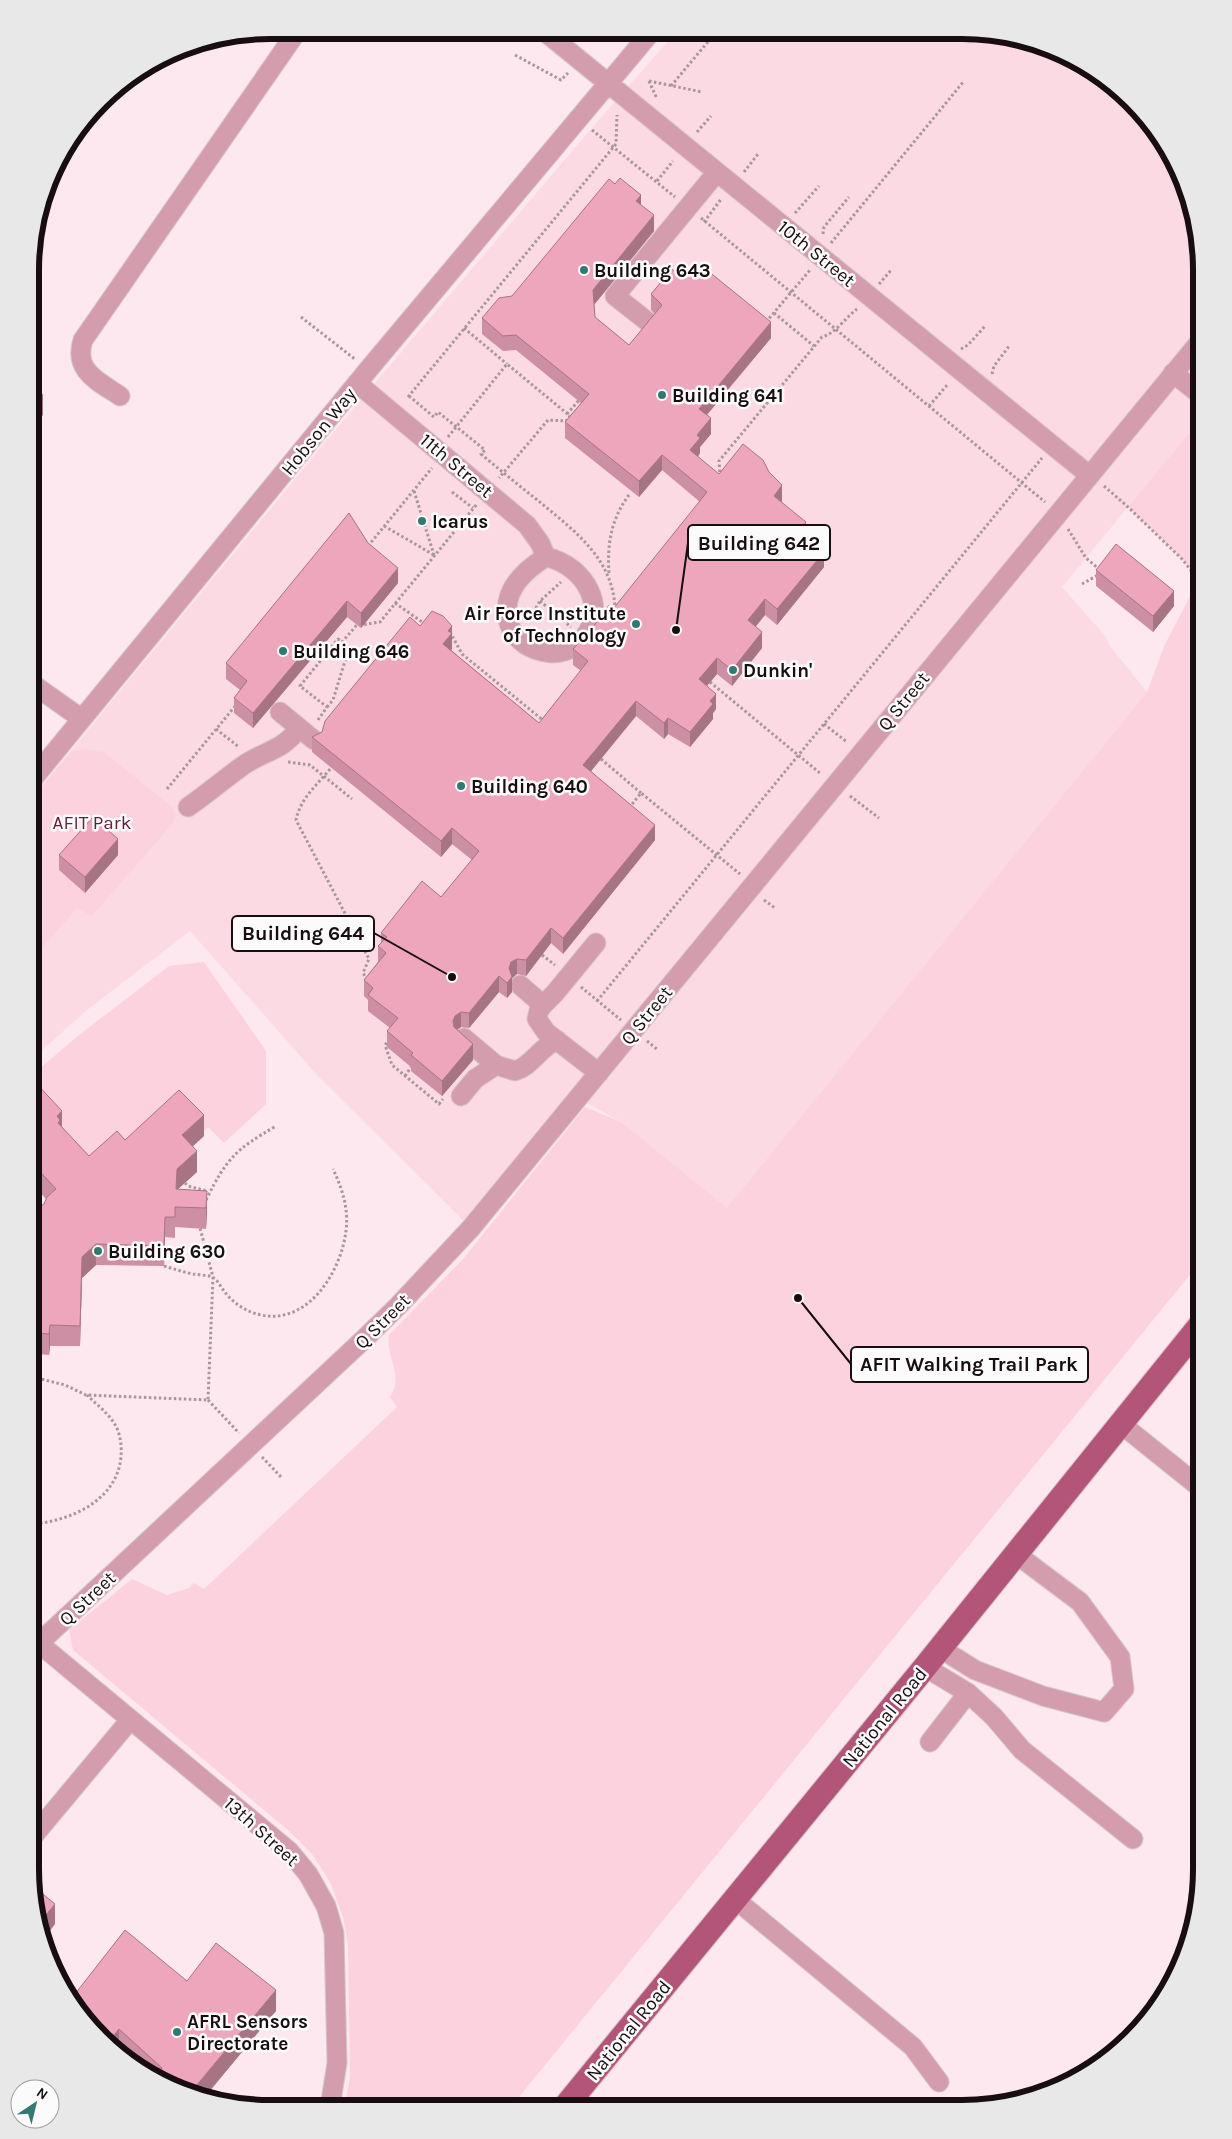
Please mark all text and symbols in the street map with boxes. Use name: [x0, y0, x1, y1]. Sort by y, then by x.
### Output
street label: 10th Street: [773, 216, 859, 292]
place label: Building 643: [594, 260, 711, 282]
marker: Building 643: [578, 264, 590, 276]
street label: Hobson Way: [277, 383, 361, 480]
place label: Building 641: [672, 385, 783, 407]
marker: Building 641: [656, 389, 668, 401]
street label: 11th Street: [416, 429, 497, 502]
place label: Icarus: [432, 511, 488, 533]
marker: Icarus: [416, 515, 428, 527]
callout: Building 642: [688, 525, 830, 560]
text: Building 642: [698, 532, 820, 555]
place label: Air Force Institute of Technology: [464, 603, 626, 647]
marker: Air Force Institute of Technology: [630, 618, 642, 630]
place label: Building 646: [293, 641, 409, 663]
marker: Building 646: [277, 645, 289, 657]
place label: Dunkin': [743, 660, 813, 682]
marker: Dunkin': [727, 664, 739, 676]
street label: Q Street: [874, 668, 934, 735]
place label: Building 640: [471, 776, 588, 798]
marker: Building 640: [455, 780, 467, 792]
park label: AFIT Park: [53, 812, 132, 834]
callout: Building 644: [232, 916, 374, 951]
text: Building 644: [242, 922, 364, 945]
street label: Q Street: [617, 982, 677, 1049]
place label: Building 630: [108, 1241, 225, 1263]
marker: Building 630: [92, 1245, 104, 1257]
street label: Q Street: [351, 1290, 415, 1354]
callout: AFIT Walking Trail Park: [851, 1347, 1088, 1382]
text: AFIT Walking Trail Park: [860, 1353, 1078, 1376]
street label: Q Street: [55, 1567, 120, 1630]
street label: National Road: [838, 1663, 932, 1772]
street label: 13th Street: [219, 1793, 303, 1871]
street label: National Road: [582, 1976, 676, 2085]
place label: AFRL Sensors Directorate: [187, 2011, 308, 2055]
marker: AFRL Sensors Directorate: [171, 2026, 183, 2038]
north arrow: [10, 2079, 60, 2129]
text: N: [33, 2084, 51, 2104]

